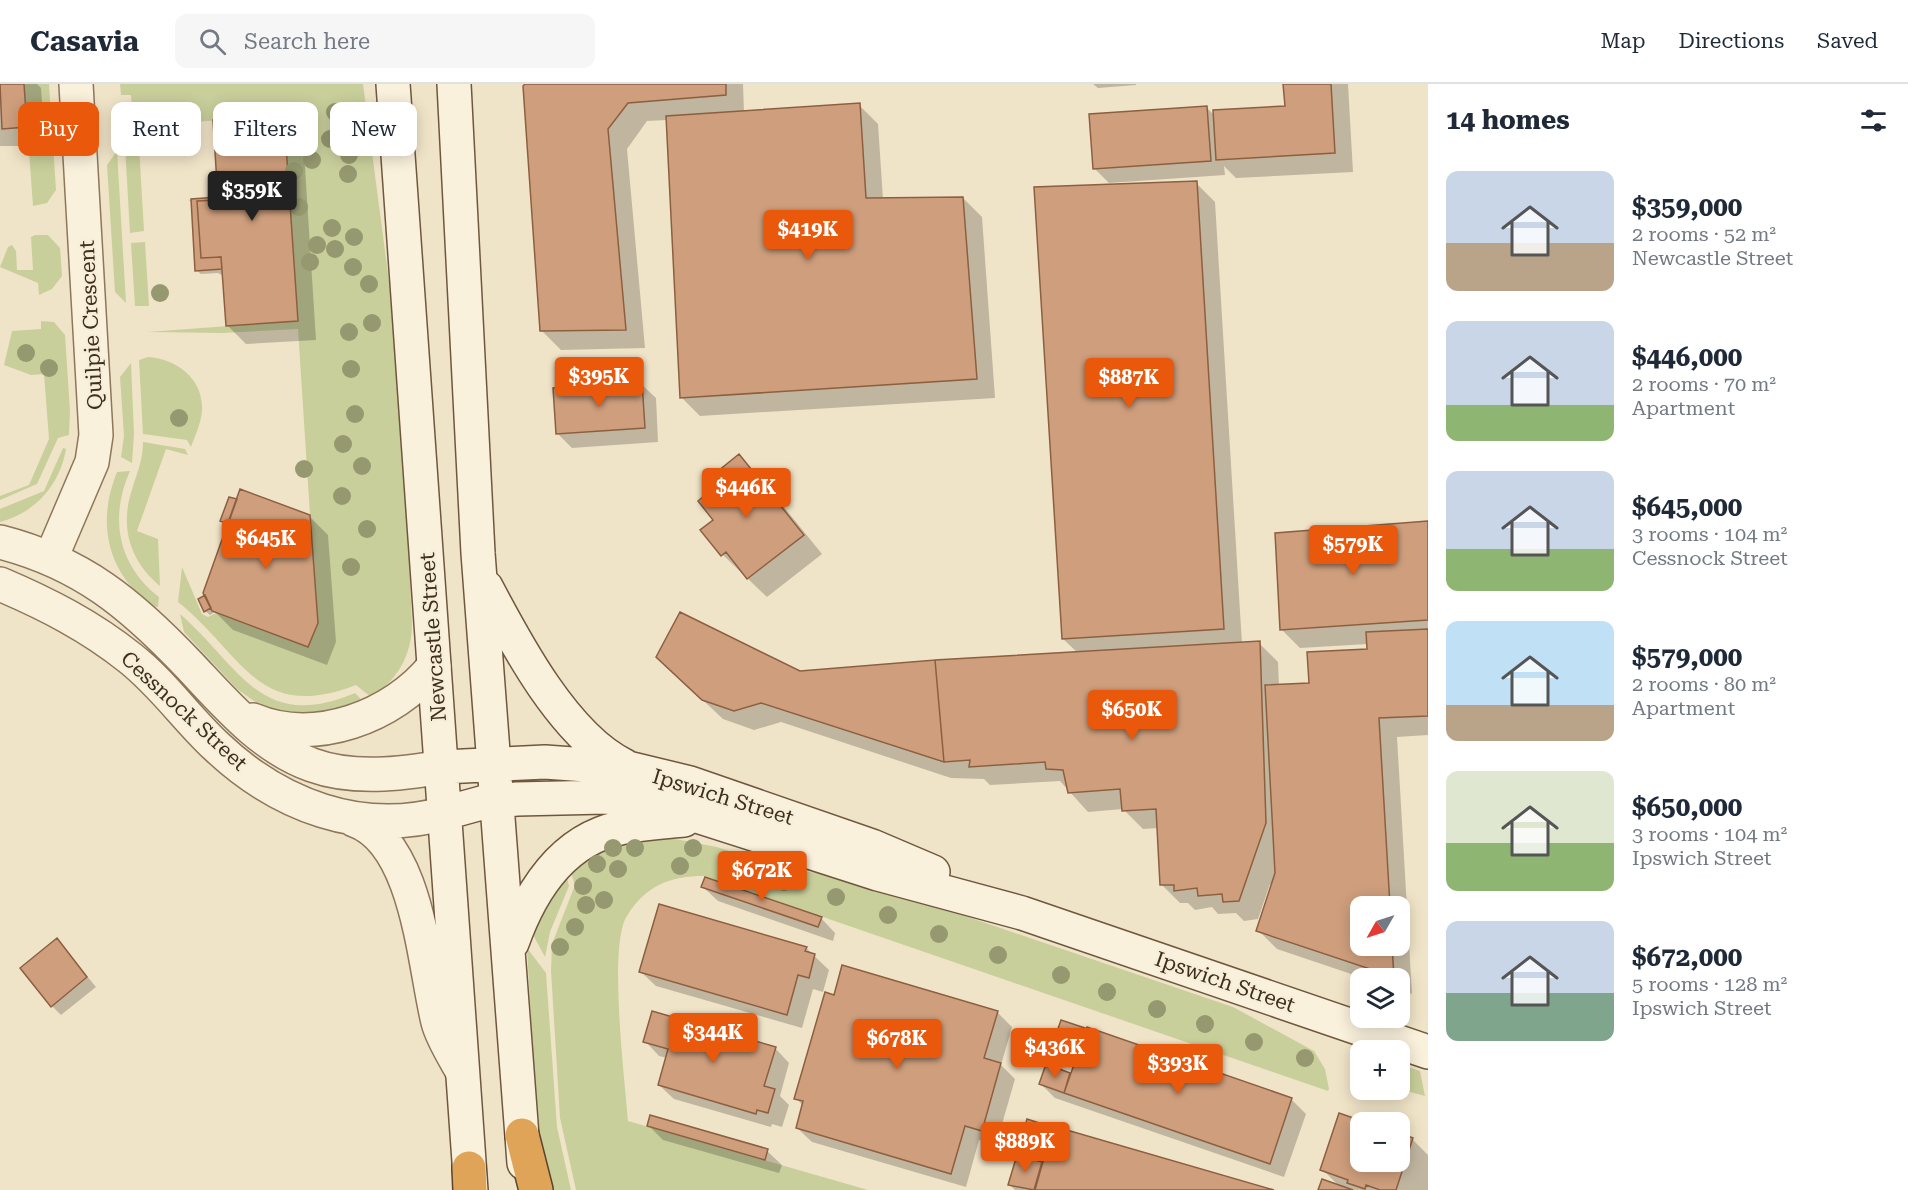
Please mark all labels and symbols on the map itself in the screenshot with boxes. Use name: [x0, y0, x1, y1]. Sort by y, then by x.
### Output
pin: $359K: [210, 171, 294, 222]
pin: $419K: [766, 210, 850, 261]
street label: Quilpie Crescent: [75, 239, 107, 410]
pin: $395K: [557, 357, 641, 408]
pin: $887K: [1087, 358, 1171, 409]
pin: $446K: [704, 468, 788, 519]
pin: $645K: [224, 519, 308, 570]
pin: $579K: [1311, 525, 1395, 576]
street label: Newcastle Street: [415, 552, 451, 722]
street label: Cessnock Street: [116, 646, 252, 776]
pin: $650K: [1090, 690, 1174, 741]
street label: Ipswich Street: [649, 764, 797, 830]
pin: $672K: [720, 851, 804, 902]
north arrow: [1350, 896, 1410, 956]
street label: Ipswich Street: [1152, 947, 1298, 1017]
pin: $344K: [671, 1013, 755, 1064]
pin: $678K: [855, 1019, 939, 1070]
pin: $436K: [1013, 1028, 1097, 1079]
pin: $393K: [1136, 1044, 1220, 1095]
pin: $889K: [983, 1122, 1067, 1173]

